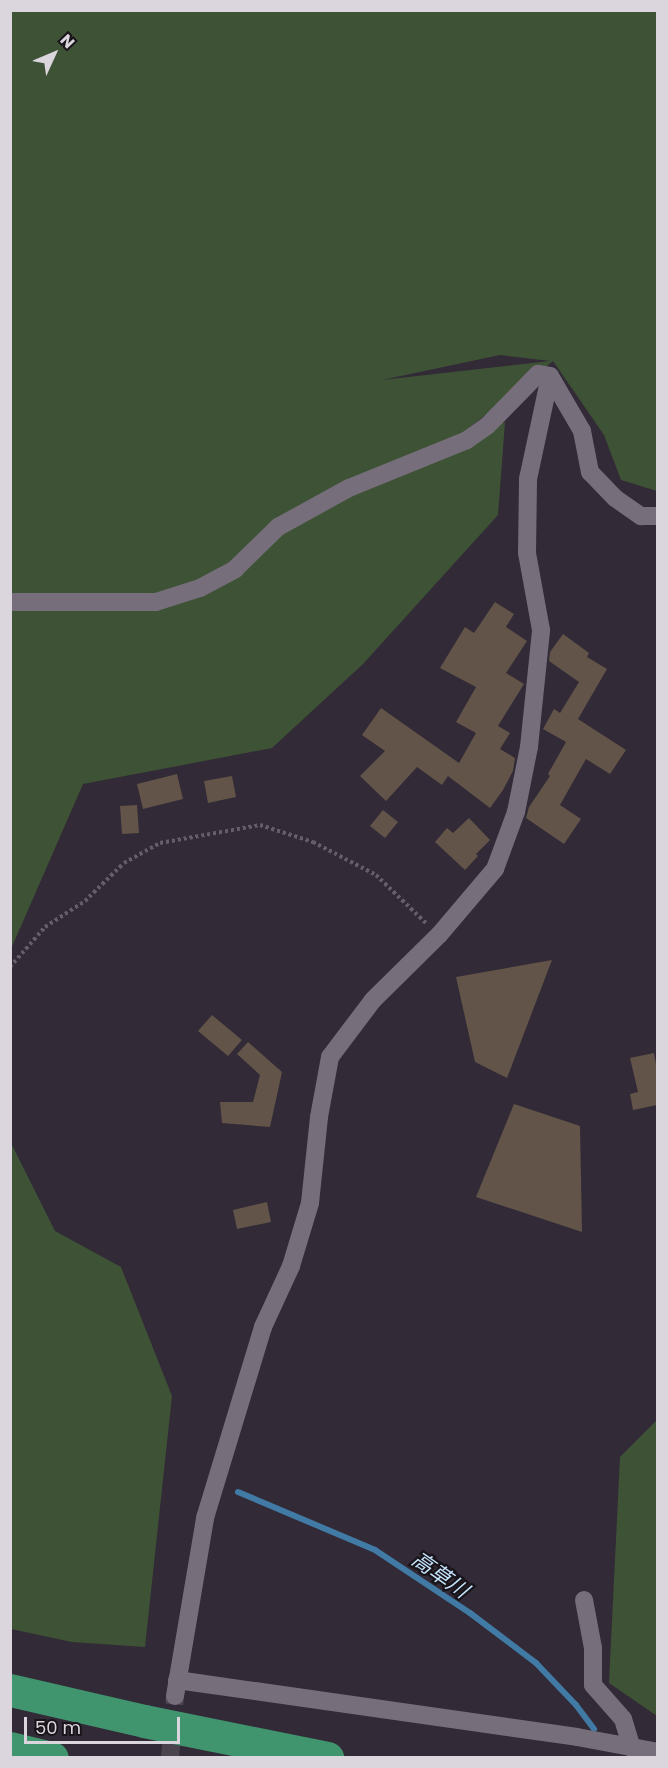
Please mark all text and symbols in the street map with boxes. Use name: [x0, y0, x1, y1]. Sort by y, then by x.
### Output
north arrow: [24, 24, 84, 84]
text: N: [55, 29, 80, 53]
water label: 高草川: [407, 1547, 473, 1603]
scale bar: [27, 1705, 183, 1743]
text: 50 m: [35, 1715, 81, 1740]

